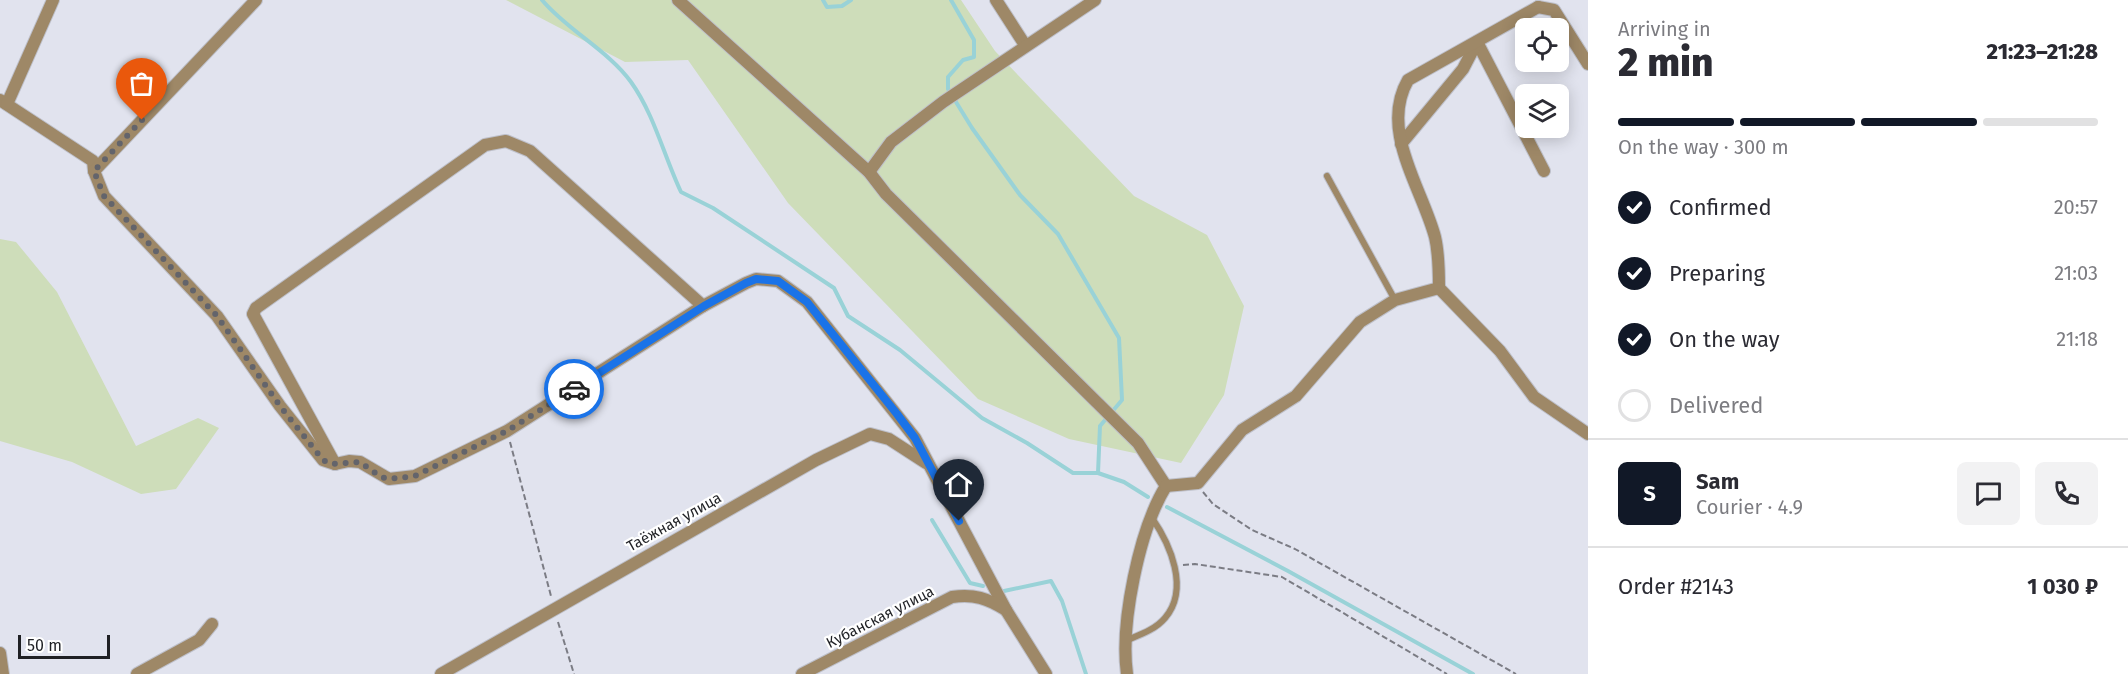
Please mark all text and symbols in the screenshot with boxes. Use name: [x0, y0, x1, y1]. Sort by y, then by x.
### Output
text: Arriving in: [1618, 17, 1711, 41]
map controls: [1515, 18, 1569, 138]
button: locate: [1515, 18, 1569, 72]
text: 21:23–21:28: [1987, 38, 2098, 65]
text: 2 min: [1618, 40, 1714, 86]
pin: [116, 58, 167, 120]
icon: bag: [125, 67, 158, 100]
button: layers: [1515, 84, 1569, 138]
text: On the way · 300 m: [1618, 135, 1789, 159]
icon: check: [1618, 191, 1651, 224]
text: Confirmed: [1669, 194, 1772, 221]
text: 20:57: [2054, 195, 2098, 219]
icon: check: [1618, 257, 1651, 290]
text: Preparing: [1669, 260, 1765, 287]
text: 21:03: [2054, 261, 2098, 285]
icon: check: [1618, 323, 1651, 356]
text: On the way: [1669, 326, 1780, 353]
text: 21:18: [2056, 327, 2098, 351]
courier: [544, 359, 604, 419]
icon: car: [558, 373, 591, 406]
text: Delivered: [1669, 392, 1764, 419]
pin: [933, 459, 984, 521]
button: chat: [1957, 462, 2020, 525]
button: phone: [2035, 462, 2098, 525]
icon: home: [942, 468, 975, 501]
text: Sam: [1696, 468, 1739, 495]
text: S: [1643, 480, 1656, 507]
street label: Таёжная улица: [624, 489, 724, 555]
text: Courier · 4.9: [1696, 495, 1803, 519]
text: Order #2143: [1618, 573, 1734, 600]
text: 1 030 ₽: [2027, 573, 2098, 600]
street label: Кубанская улица: [823, 582, 937, 652]
scale bar: [18, 632, 110, 660]
text: 50 m: [27, 636, 62, 655]

